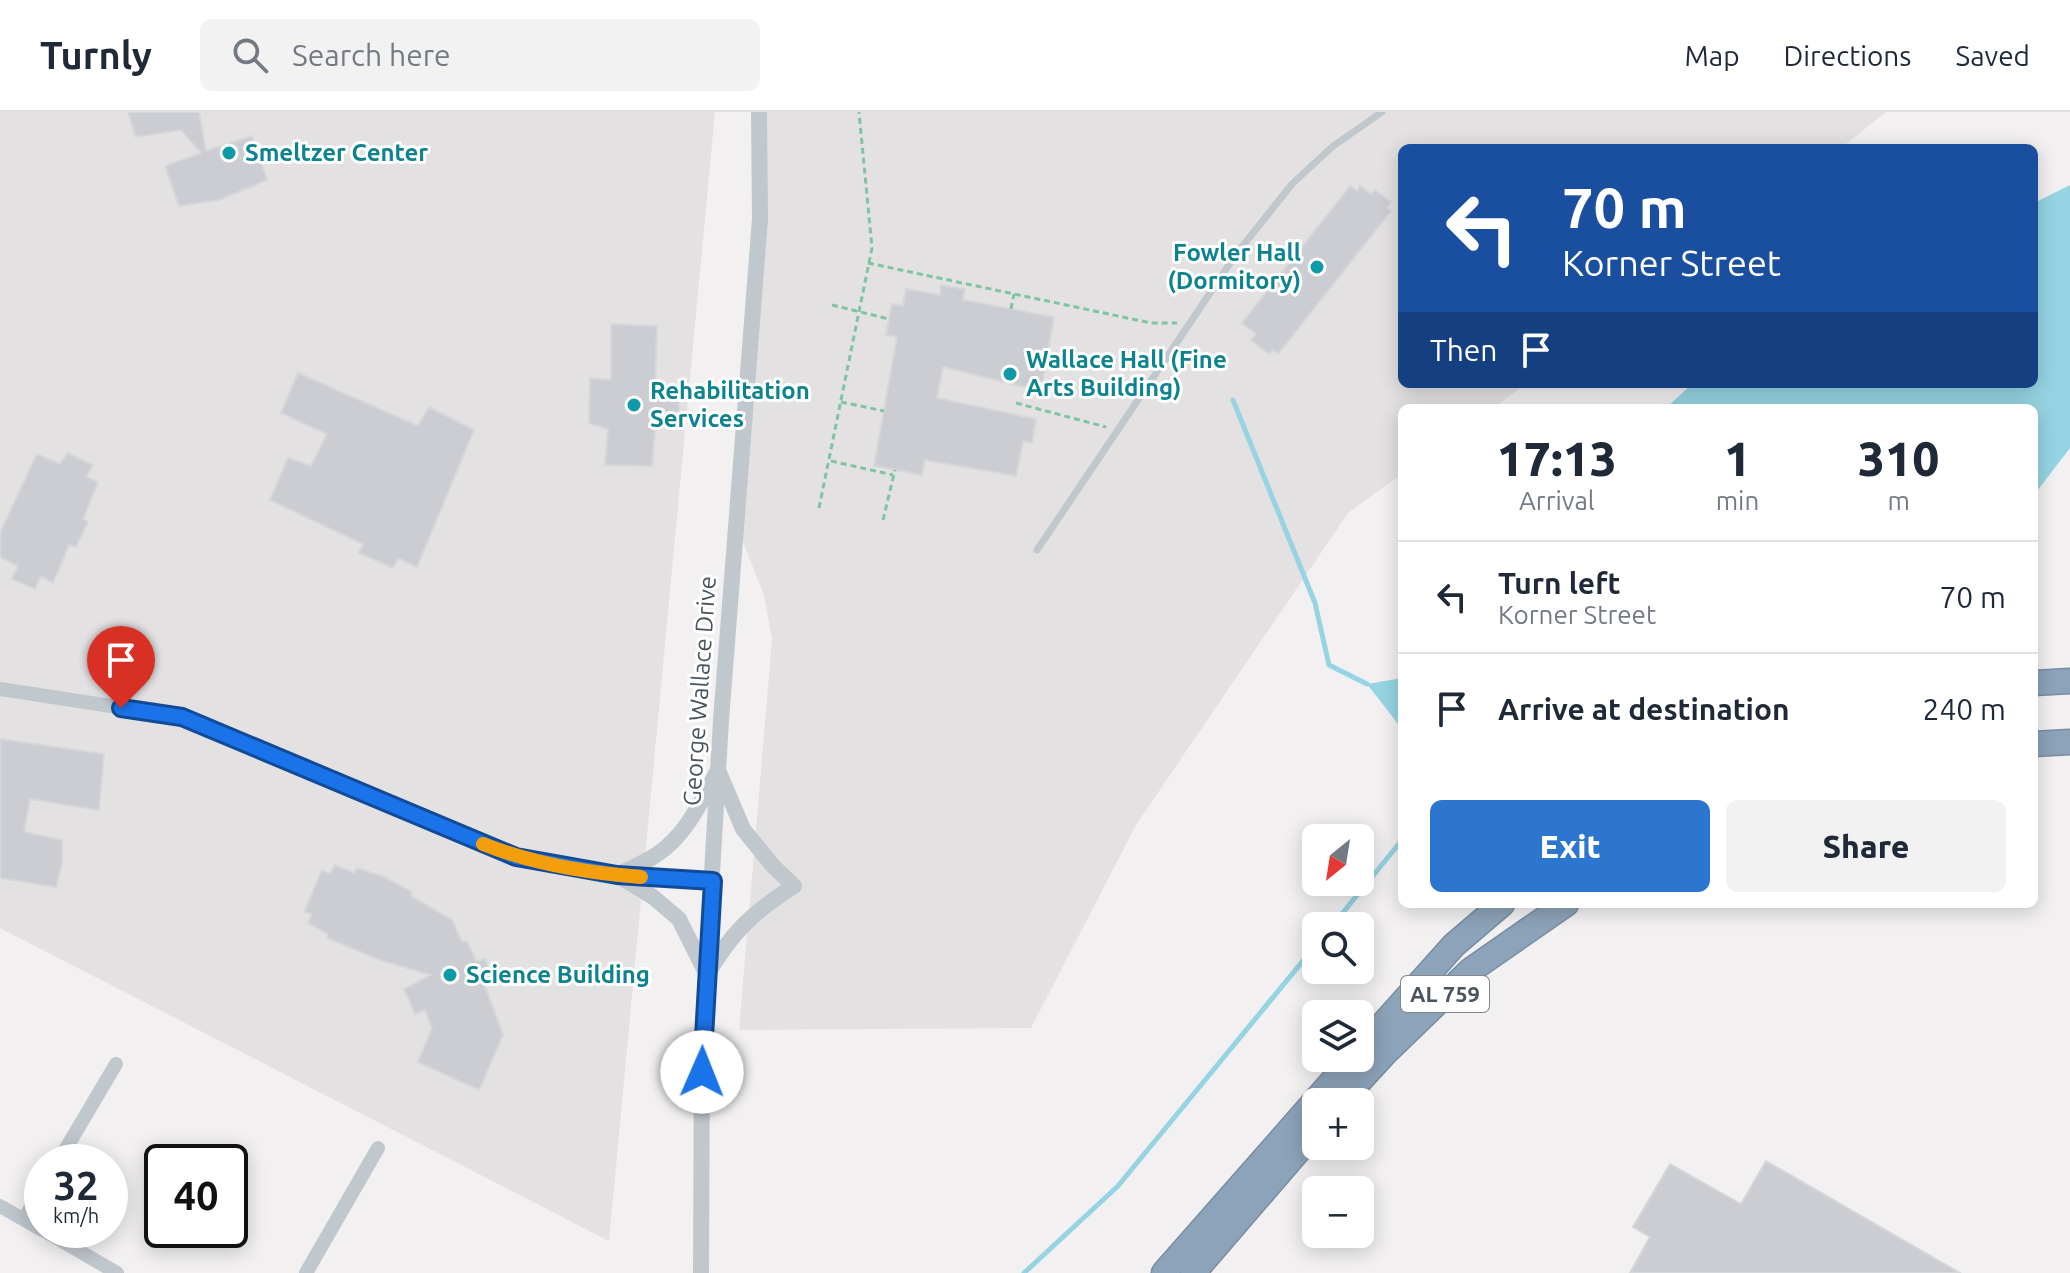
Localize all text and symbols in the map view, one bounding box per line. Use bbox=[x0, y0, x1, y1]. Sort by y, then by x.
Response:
search box bbox=[200, 19, 760, 91]
icon: search bbox=[228, 33, 272, 77]
text: Turnly bbox=[40, 34, 152, 76]
text: Search here bbox=[292, 38, 451, 72]
text: Map bbox=[1684, 40, 1740, 71]
text: Directions bbox=[1784, 40, 1911, 71]
text: Saved bbox=[1955, 40, 2030, 71]
place label: Smeltzer Center bbox=[245, 139, 428, 166]
marker: Smeltzer Center bbox=[220, 144, 238, 162]
icon: left bbox=[1430, 176, 1534, 280]
text: 70 m bbox=[1562, 176, 1687, 239]
place label: Fowler Hall (Dormitory) bbox=[1168, 239, 1301, 294]
text: Korner Street bbox=[1562, 242, 1781, 283]
marker: Fowler Hall (Dormitory) bbox=[1308, 258, 1326, 276]
icon: arrive bbox=[1514, 328, 1558, 372]
text: Then bbox=[1430, 333, 1498, 367]
place label: Wallace Hall (Fine Arts Building) bbox=[1026, 346, 1227, 401]
marker: Wallace Hall (Fine Arts Building) bbox=[1001, 365, 1019, 383]
place label: Rehabilitation Services bbox=[650, 377, 810, 432]
marker: Rehabilitation Services bbox=[625, 396, 643, 414]
text: 17:13 bbox=[1497, 431, 1617, 485]
text: 1 bbox=[1724, 431, 1751, 485]
text: 310 bbox=[1858, 431, 1939, 485]
text: Arrival bbox=[1519, 486, 1595, 515]
text: min bbox=[1716, 486, 1759, 515]
text: m bbox=[1887, 486, 1910, 515]
text: Turn left bbox=[1498, 566, 1620, 600]
street label: George Wallace Drive bbox=[678, 575, 721, 807]
icon: left bbox=[1430, 575, 1474, 619]
text: 70 m bbox=[1939, 580, 2006, 614]
text: Korner Street bbox=[1498, 600, 1656, 629]
pin bbox=[87, 626, 155, 708]
icon: arrive bbox=[99, 638, 143, 682]
icon: arrive bbox=[1430, 687, 1474, 731]
text: Arrive at destination bbox=[1498, 692, 1790, 726]
text: 240 m bbox=[1922, 692, 2006, 726]
button: Exit bbox=[1430, 800, 1710, 892]
button: Share bbox=[1726, 800, 2006, 892]
north arrow bbox=[1302, 824, 1374, 896]
map controls bbox=[1302, 824, 1374, 1248]
button: search bbox=[1302, 912, 1374, 984]
place label: Science Building bbox=[466, 961, 650, 988]
marker: Science Building bbox=[441, 966, 459, 984]
road number: AL 759 bbox=[1401, 976, 1489, 1012]
button: layers bbox=[1302, 1000, 1374, 1072]
position arrow bbox=[660, 1030, 744, 1114]
button: + bbox=[1302, 1088, 1374, 1160]
speed limit sign: 40 bbox=[144, 1144, 248, 1248]
text: 32 bbox=[53, 1163, 99, 1208]
button: − bbox=[1302, 1176, 1374, 1248]
text: km/h bbox=[53, 1204, 99, 1227]

